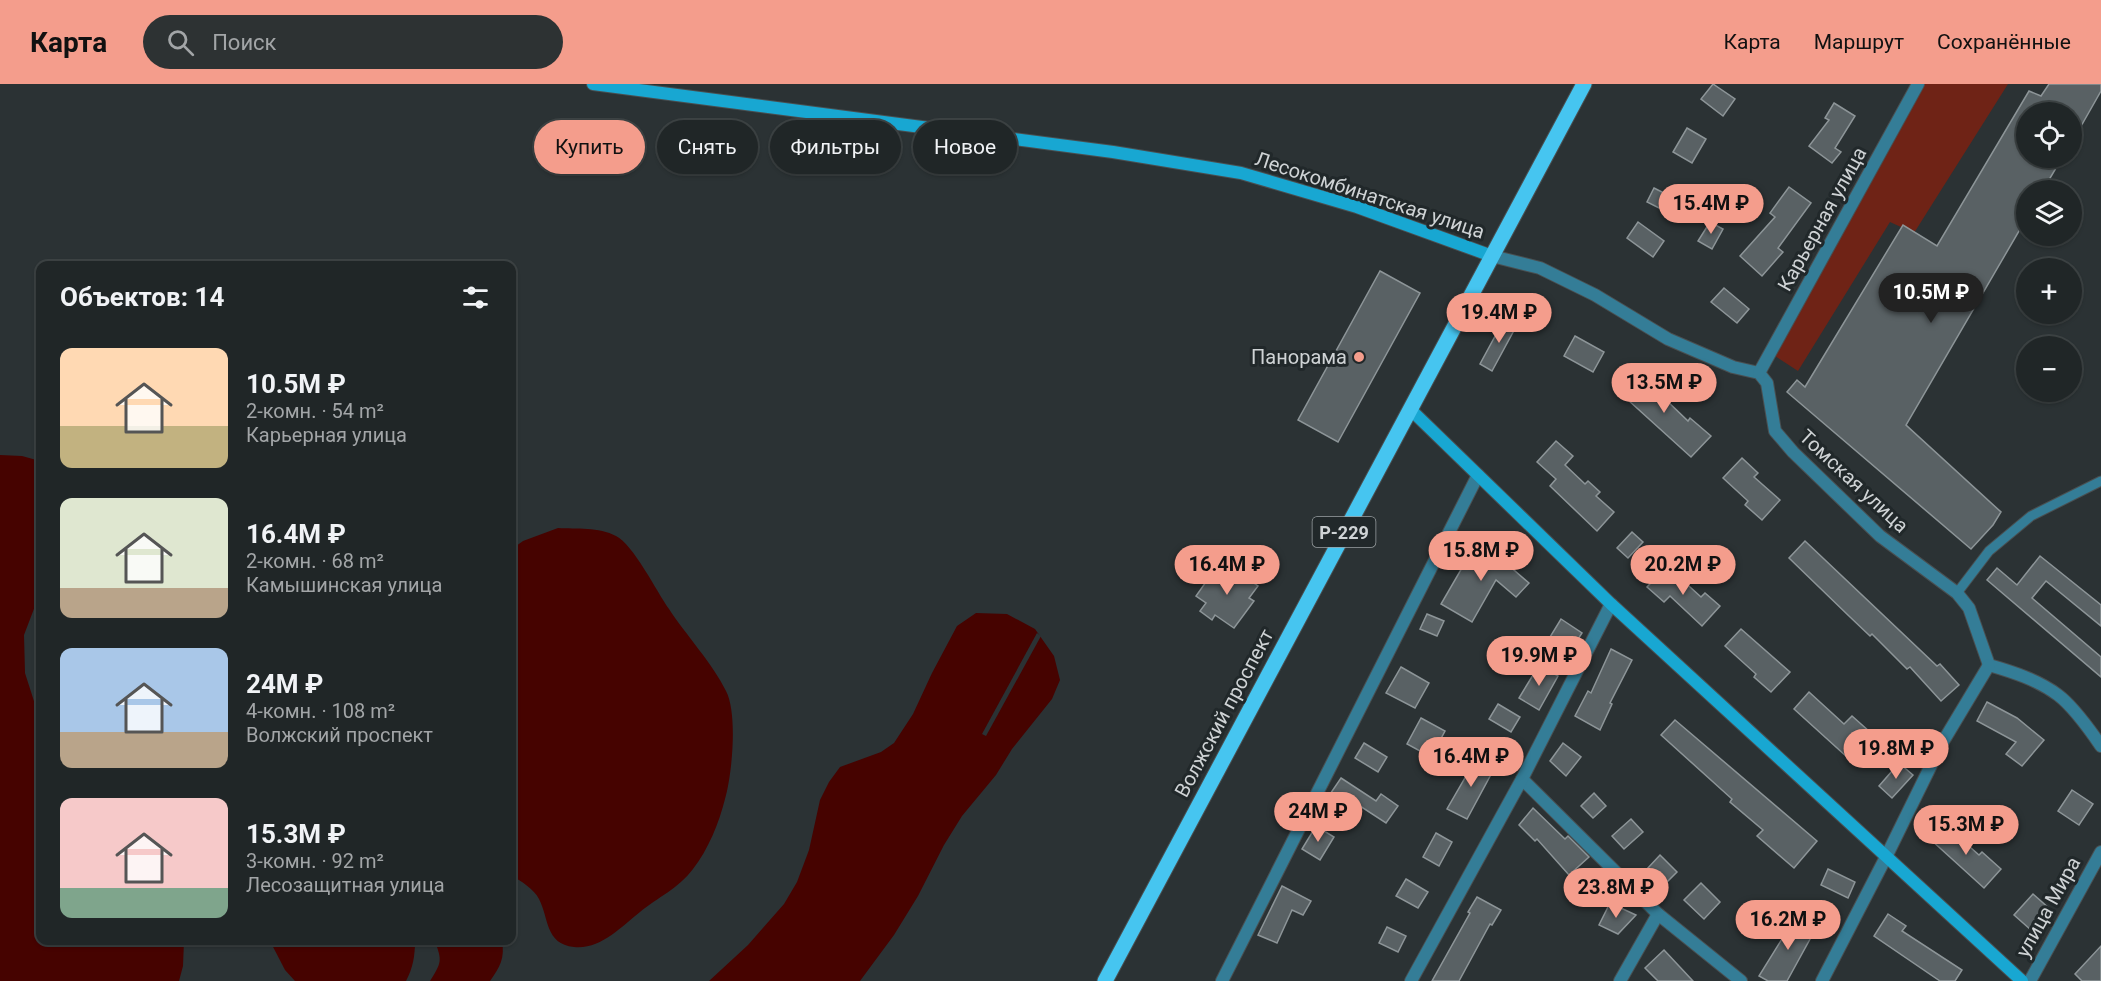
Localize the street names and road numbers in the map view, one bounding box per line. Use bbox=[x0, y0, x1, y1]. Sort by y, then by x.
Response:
street label: Карьерная улица bbox=[1772, 143, 1872, 295]
street label: Лесокомбинатская улица bbox=[1252, 147, 1488, 243]
street label: Томская улица bbox=[1795, 424, 1913, 538]
road number: Р-229 bbox=[1312, 517, 1376, 547]
street label: Волжский проспект bbox=[1170, 624, 1279, 801]
street label: улица Мира bbox=[2011, 853, 2085, 961]

